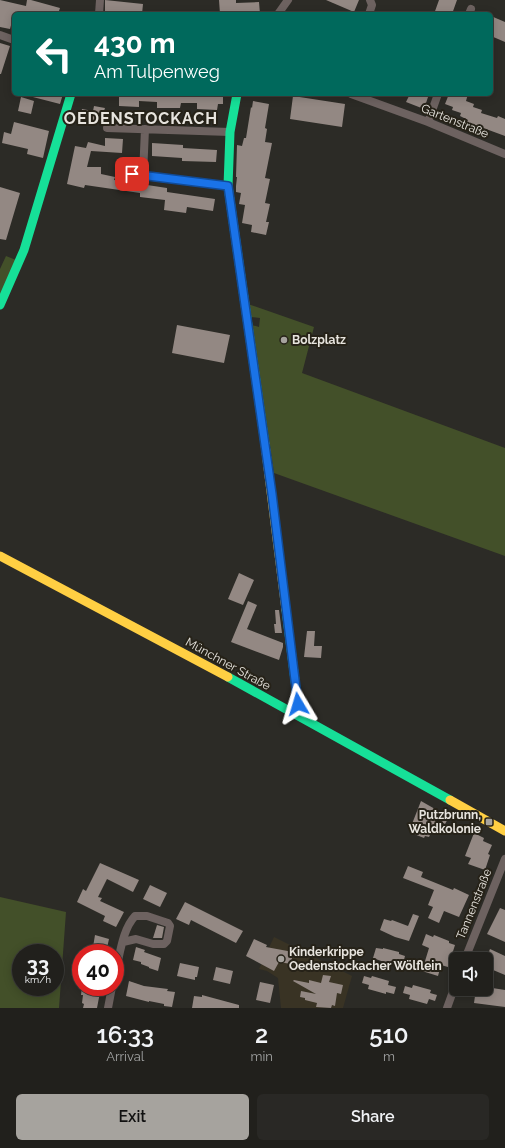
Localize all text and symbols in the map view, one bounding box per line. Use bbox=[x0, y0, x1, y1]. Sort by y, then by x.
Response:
text: 430 m bbox=[94, 27, 176, 60]
icon: left bbox=[28, 28, 80, 80]
text: Am Tulpenweg bbox=[94, 61, 220, 82]
street label: Gartenstraße bbox=[419, 101, 491, 141]
district label: OEDENSTOCKACH bbox=[64, 109, 218, 128]
pin bbox=[115, 157, 149, 191]
icon: arrive bbox=[121, 163, 143, 185]
place label: Bolzplatz bbox=[292, 333, 346, 347]
marker: Bolzplatz bbox=[279, 335, 289, 345]
street label: Münchner Straße bbox=[183, 635, 273, 693]
position arrow bbox=[277, 683, 319, 725]
place label: Putzbrunn, Waldkolonie bbox=[408, 808, 481, 836]
marker: Putzbrunn, Waldkolonie bbox=[484, 817, 494, 827]
street label: Tannenstraße bbox=[453, 867, 495, 941]
speed limit sign: 40 bbox=[72, 944, 124, 996]
place label: Kinderkrippe Oedenstockacher Wölflein bbox=[289, 945, 442, 973]
map controls bbox=[449, 952, 493, 996]
button: sound bbox=[449, 952, 493, 996]
text: 33 bbox=[27, 953, 49, 977]
marker: Kinderkrippe Oedenstockacher Wölflein bbox=[276, 954, 286, 964]
text: km/h bbox=[25, 974, 51, 985]
text: 16:33 bbox=[96, 1020, 154, 1049]
text: 2 bbox=[255, 1020, 268, 1049]
text: 510 bbox=[369, 1020, 409, 1049]
text: Arrival bbox=[106, 1049, 144, 1064]
text: min bbox=[250, 1049, 273, 1064]
text: m bbox=[383, 1049, 395, 1064]
button: Exit bbox=[16, 1094, 249, 1140]
button: Share bbox=[257, 1094, 489, 1140]

